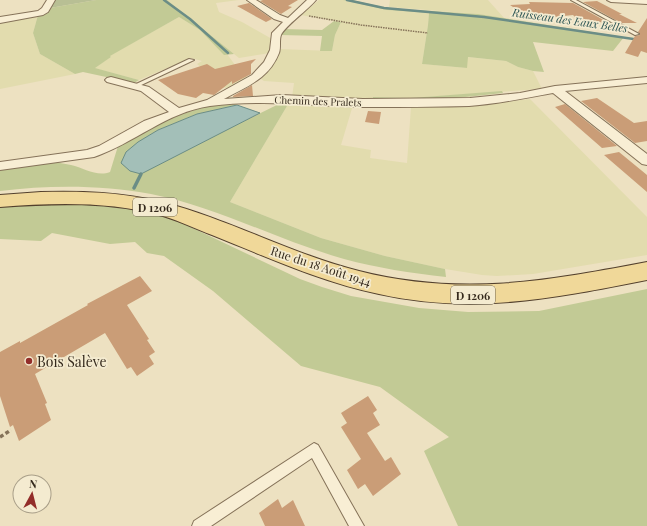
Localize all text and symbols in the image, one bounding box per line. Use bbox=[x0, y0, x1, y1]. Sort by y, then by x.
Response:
water label: Ruisseau des Eaux Belles bbox=[510, 4, 629, 36]
street label: Chemin des Pralets bbox=[274, 92, 362, 110]
road number: D 1206 bbox=[133, 198, 177, 216]
street label: Rue du 18 Août 1944 bbox=[269, 242, 373, 290]
road number: D 1206 bbox=[451, 286, 495, 304]
place label: Bois Salève bbox=[37, 352, 106, 371]
marker: Bois Salève bbox=[24, 356, 34, 366]
north arrow bbox=[12, 474, 52, 514]
text: N bbox=[28, 476, 38, 492]

